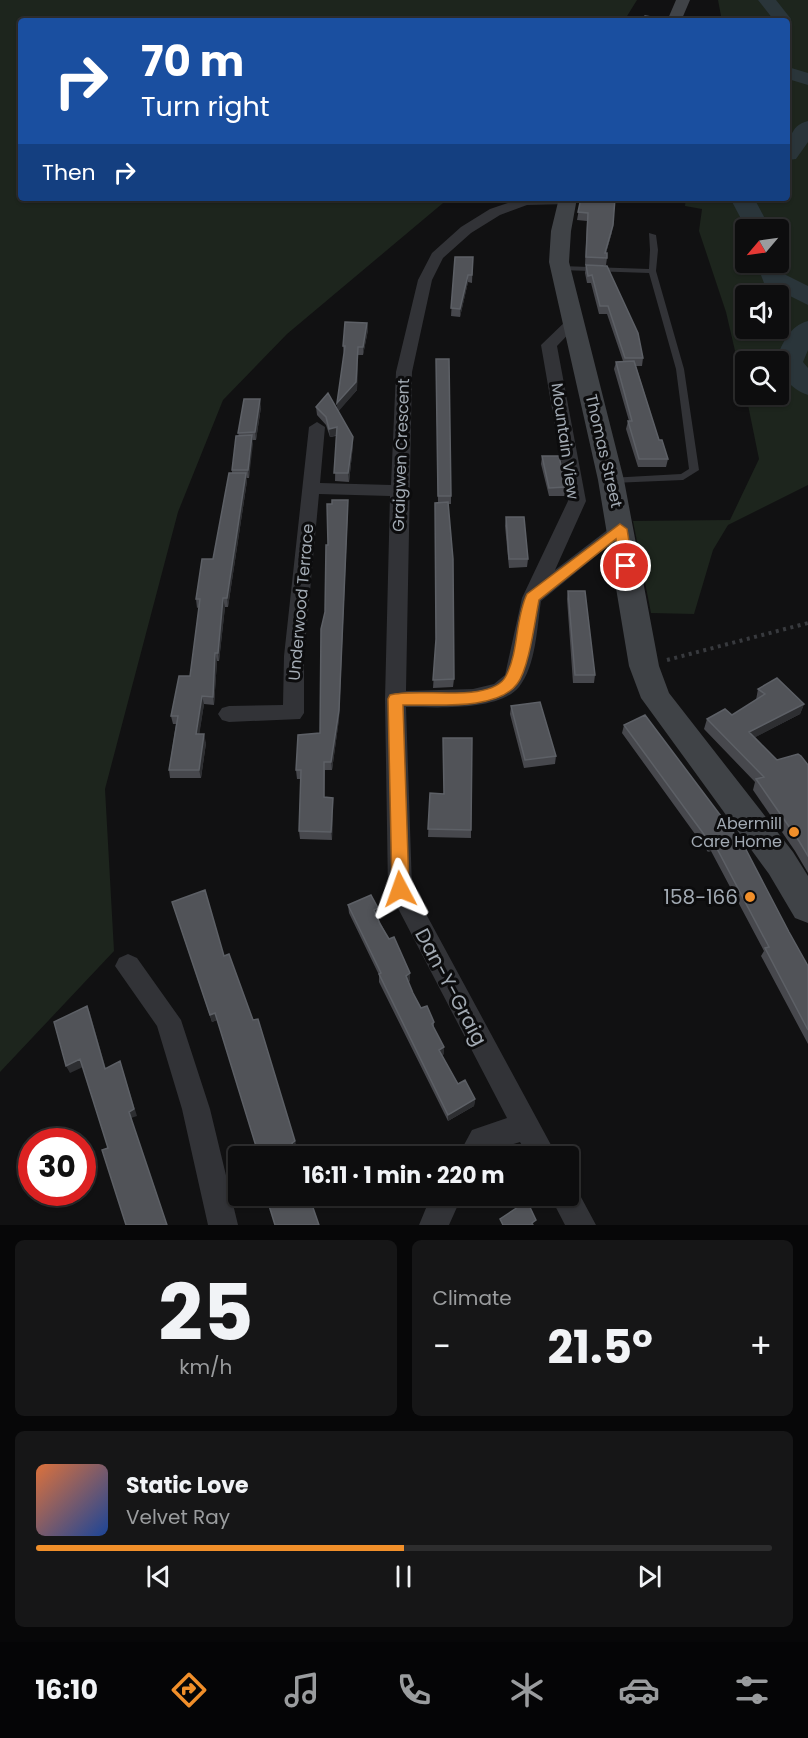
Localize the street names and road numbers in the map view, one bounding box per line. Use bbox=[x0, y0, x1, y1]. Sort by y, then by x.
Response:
street label: Graigwen Crescent bbox=[387, 378, 415, 532]
street label: Mountain View bbox=[545, 381, 585, 501]
street label: Thomas Street bbox=[580, 392, 628, 510]
street label: Underwood Terrace bbox=[283, 523, 319, 681]
street label: Dan-Y-Graig bbox=[408, 923, 494, 1051]

